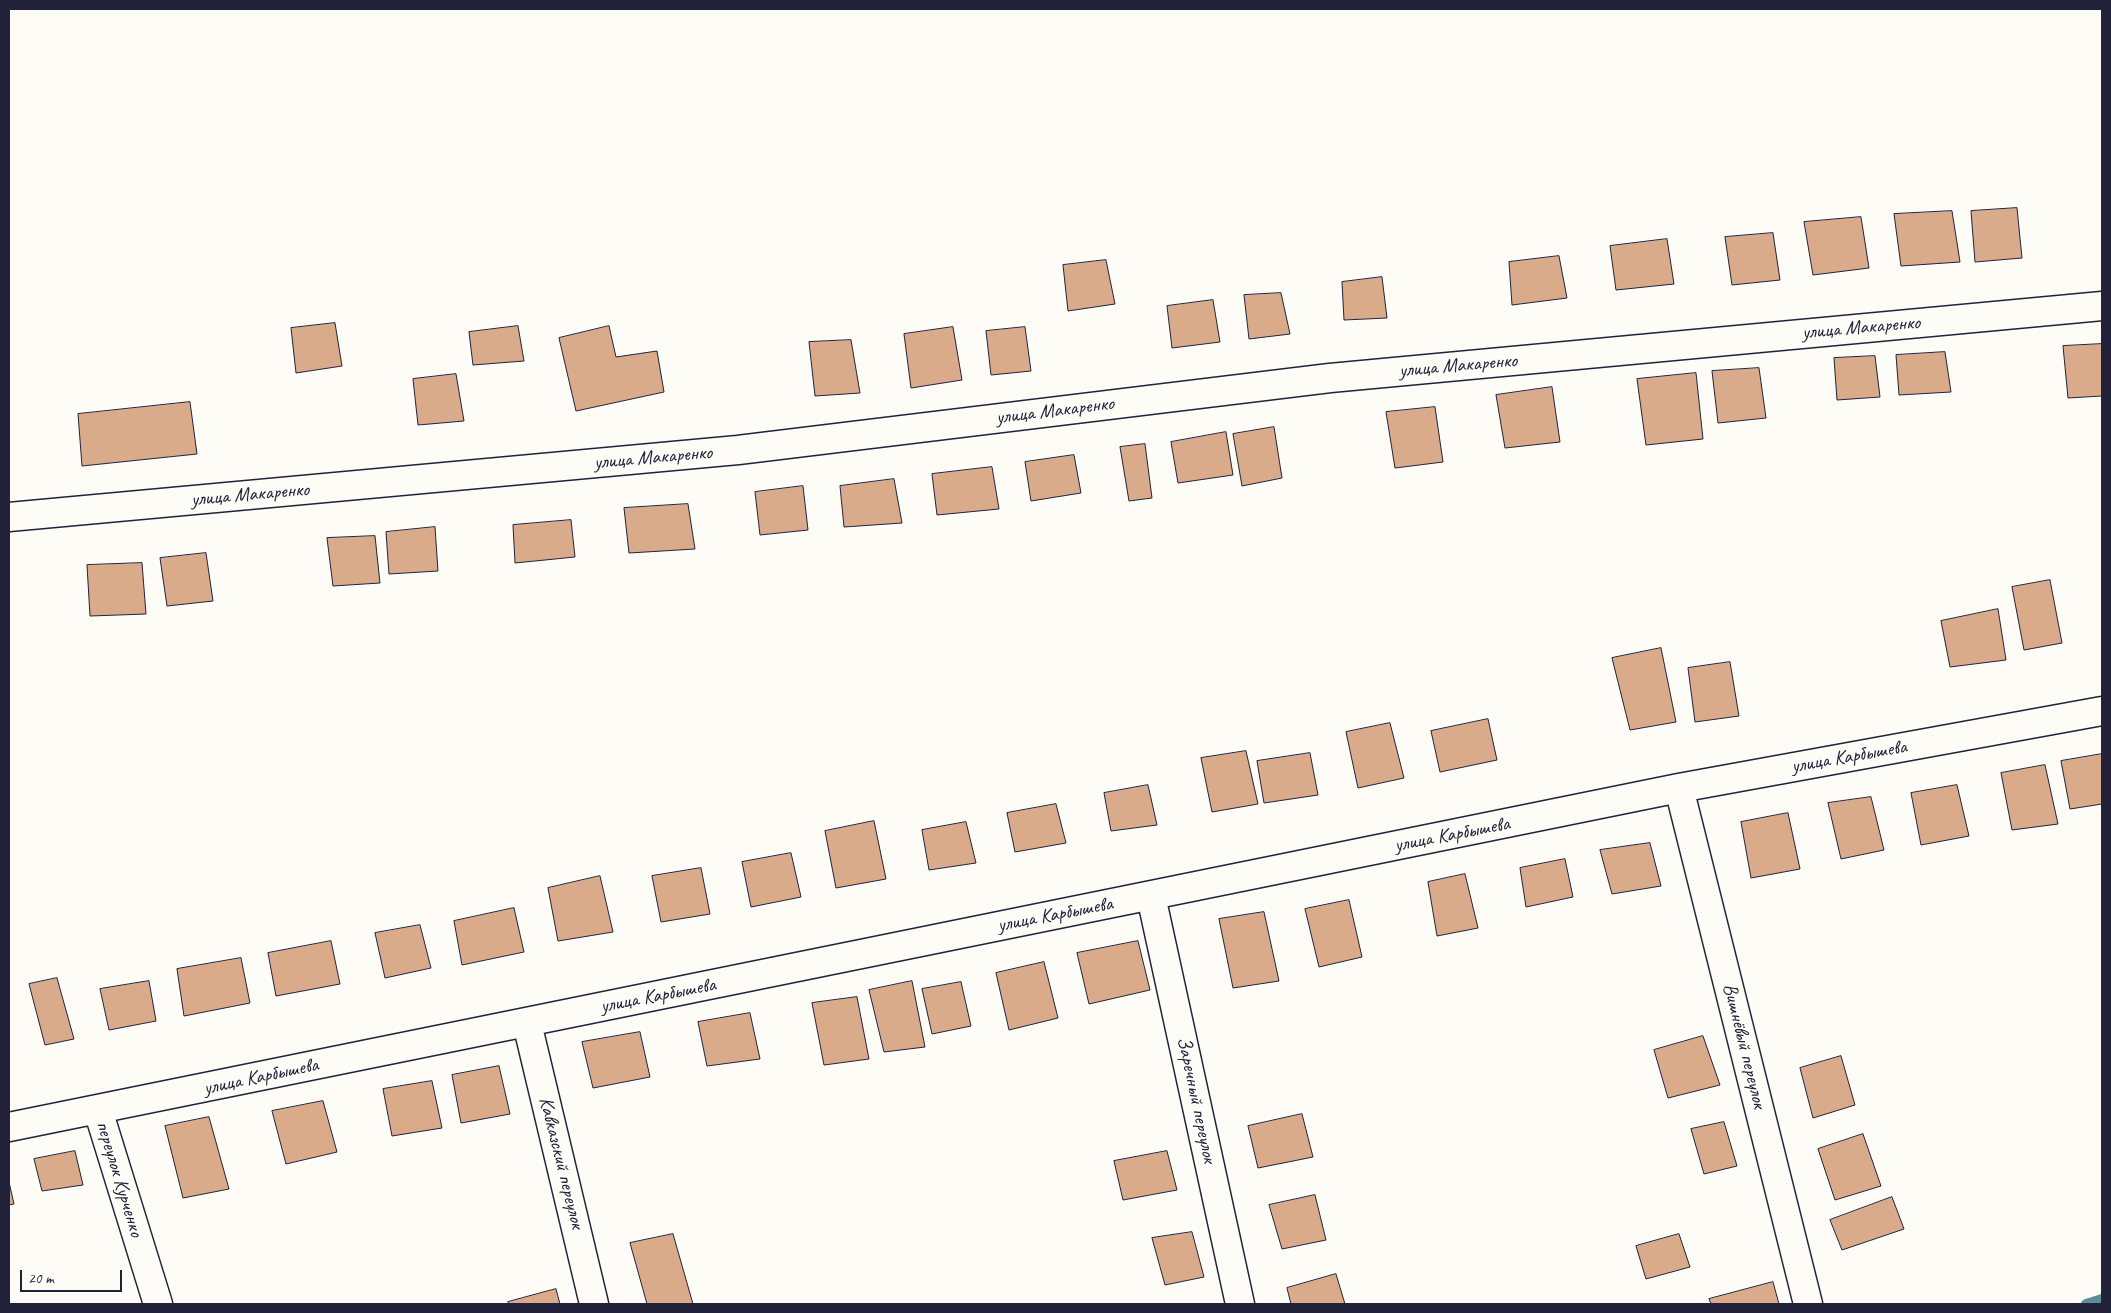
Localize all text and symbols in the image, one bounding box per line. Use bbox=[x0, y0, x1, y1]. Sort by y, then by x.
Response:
street label: улица Макаренко bbox=[1801, 311, 1921, 345]
street label: улица Макаренко bbox=[1398, 349, 1518, 383]
street label: улица Макаренко bbox=[995, 392, 1115, 430]
street label: улица Макаренко bbox=[593, 441, 713, 475]
street label: улица Макаренко bbox=[190, 478, 310, 512]
street label: улица Карбышева bbox=[1789, 735, 1909, 779]
street label: улица Карбышева bbox=[1392, 812, 1512, 858]
street label: улица Карбышева bbox=[995, 892, 1115, 938]
street label: улица Карбышева bbox=[598, 973, 718, 1019]
street label: Вишнёвый переулок bbox=[1717, 981, 1771, 1111]
street label: Заречный переулок bbox=[1171, 1035, 1221, 1165]
street label: улица Карбышева bbox=[201, 1053, 321, 1101]
street label: Кавказский переулок bbox=[533, 1095, 589, 1231]
street label: переулок Курченко bbox=[90, 1118, 148, 1240]
scale bar bbox=[22, 1260, 125, 1292]
text: 20 m bbox=[28, 1269, 54, 1288]

